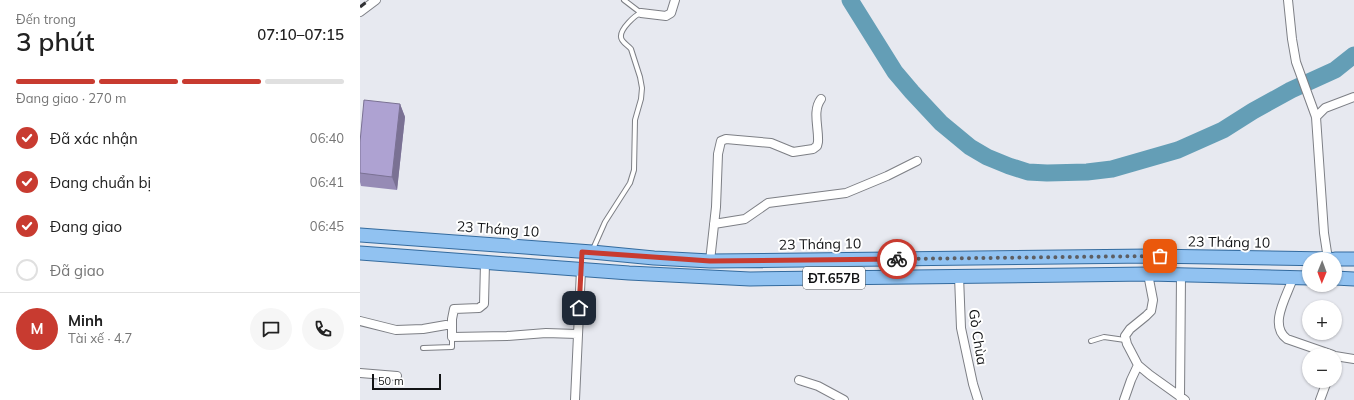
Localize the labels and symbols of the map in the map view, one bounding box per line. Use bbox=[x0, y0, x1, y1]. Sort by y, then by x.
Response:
street label: 23 Tháng 10 bbox=[456, 217, 540, 241]
street label: 23 Tháng 10 bbox=[1188, 232, 1270, 252]
street label: 23 Tháng 10 bbox=[779, 234, 861, 254]
courier bbox=[877, 239, 917, 279]
pin bbox=[1143, 239, 1177, 273]
north arrow bbox=[1302, 252, 1342, 292]
road number: ĐT.657B bbox=[803, 267, 865, 289]
pin bbox=[562, 291, 596, 325]
street label: Gò Chùa bbox=[965, 308, 991, 366]
scale bar bbox=[372, 372, 441, 391]

